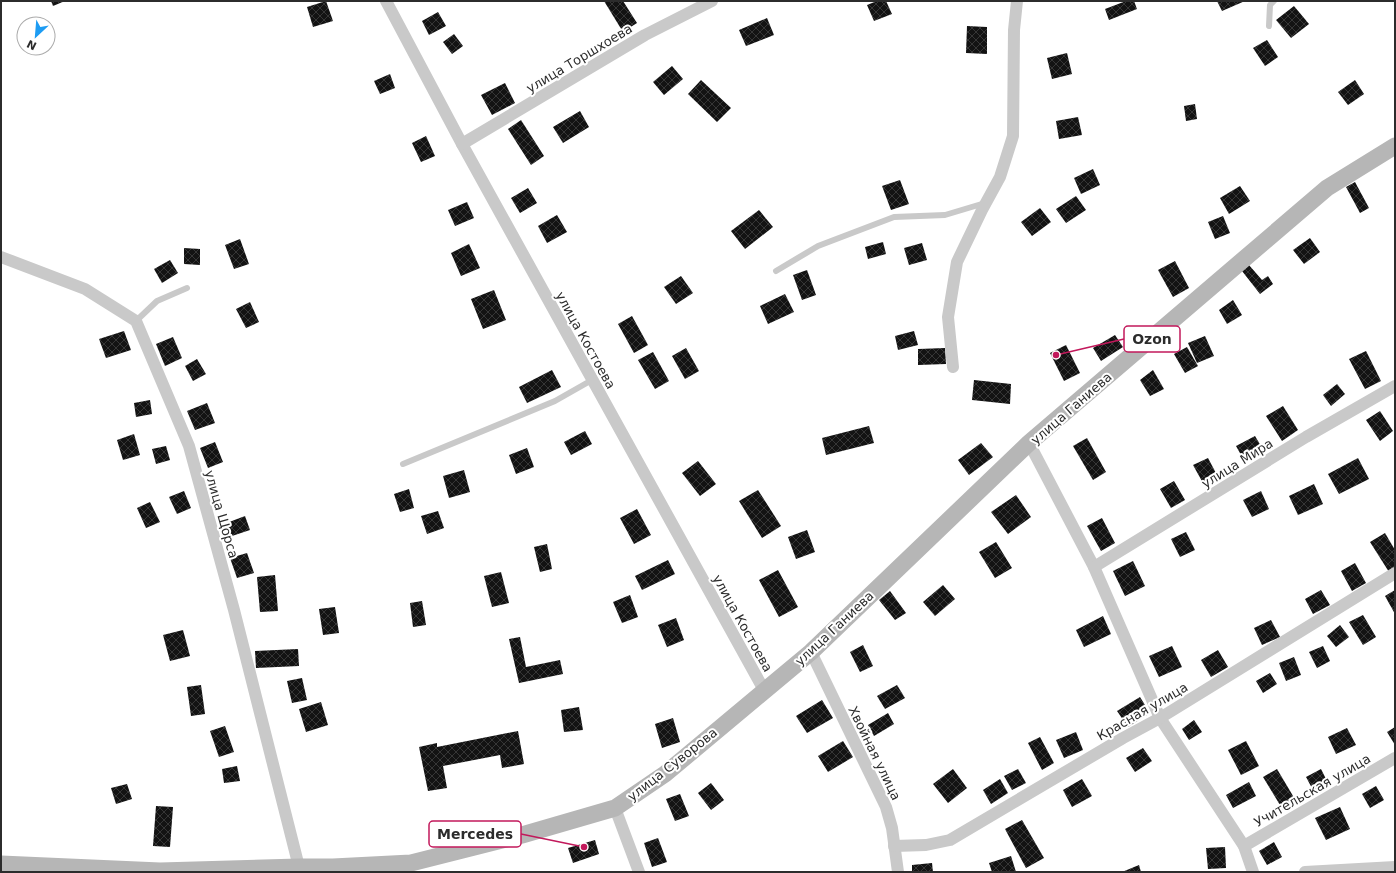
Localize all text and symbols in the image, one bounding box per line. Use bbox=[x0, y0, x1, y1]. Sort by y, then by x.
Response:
north arrow bbox=[16, 16, 56, 56]
street label: улица Торшхоева bbox=[524, 21, 635, 96]
text: N bbox=[25, 37, 39, 52]
street label: улица Костоева bbox=[553, 289, 619, 391]
callout: Ozon bbox=[1124, 326, 1180, 352]
text: Ozon bbox=[1132, 331, 1172, 347]
street label: улица Ганиева bbox=[1028, 369, 1115, 447]
street label: улица Мира bbox=[1199, 436, 1276, 491]
street label: улица Щорса bbox=[202, 468, 241, 560]
street label: улица Костоева bbox=[710, 572, 776, 674]
street label: улица Ганиева bbox=[792, 588, 877, 669]
street label: Красная улица bbox=[1094, 679, 1190, 743]
street label: Хвойная улица bbox=[845, 704, 904, 803]
street label: улица Суворова bbox=[624, 725, 720, 804]
street label: Учительская улица bbox=[1251, 751, 1373, 830]
callout: Mercedes bbox=[429, 821, 521, 847]
text: Mercedes bbox=[437, 826, 513, 842]

